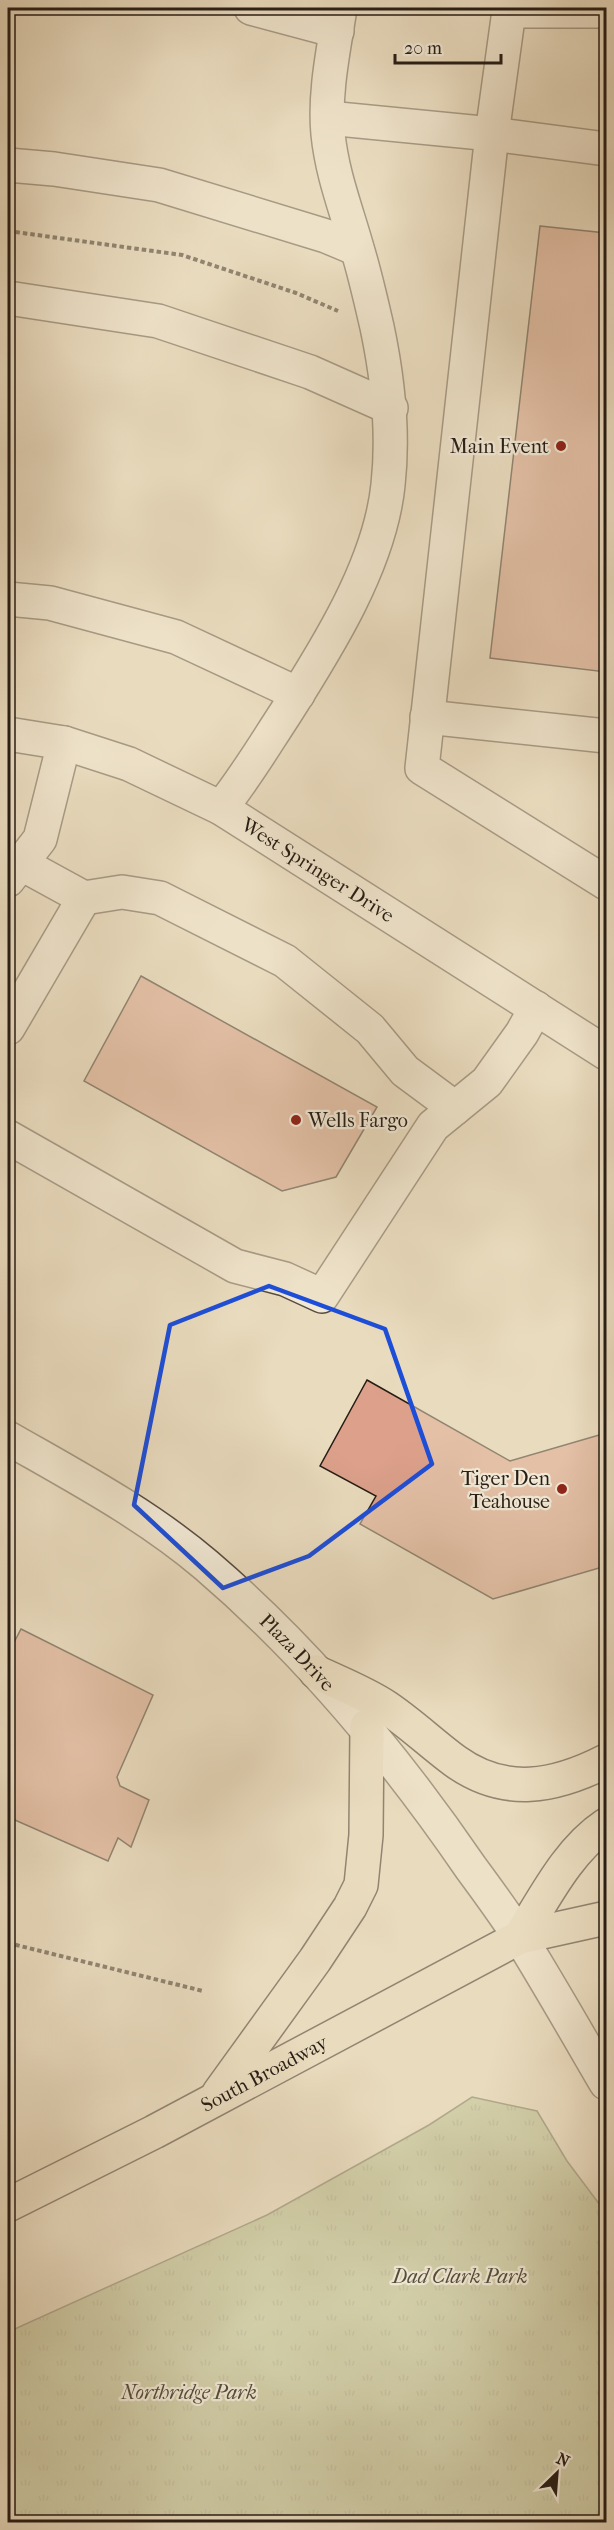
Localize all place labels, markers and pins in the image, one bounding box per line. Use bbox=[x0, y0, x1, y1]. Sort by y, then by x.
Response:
place label: Main Event bbox=[450, 435, 549, 458]
marker: Main Event bbox=[554, 439, 568, 453]
place label: Wells Fargo bbox=[307, 1109, 408, 1132]
marker: Wells Fargo bbox=[289, 1113, 303, 1127]
place label: Tiger Den Teahouse bbox=[461, 1467, 550, 1513]
marker: Tiger Den Teahouse bbox=[555, 1482, 569, 1496]

